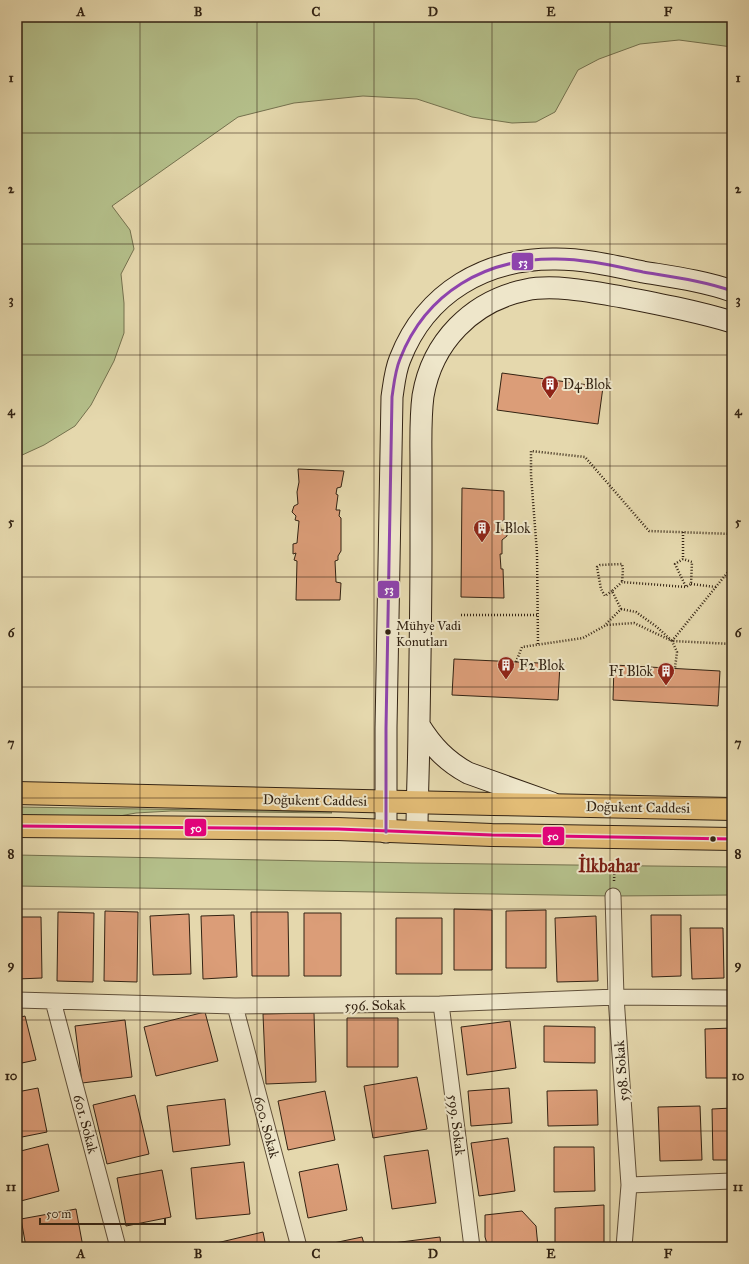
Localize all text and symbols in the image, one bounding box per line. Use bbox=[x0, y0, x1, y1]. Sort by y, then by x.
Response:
text: A bbox=[76, 4, 86, 20]
text: B bbox=[194, 4, 203, 20]
text: C bbox=[312, 4, 321, 20]
text: D bbox=[428, 4, 438, 20]
text: E bbox=[546, 4, 556, 20]
text: F bbox=[664, 4, 673, 20]
text: 1 bbox=[8, 70, 14, 86]
text: 1 bbox=[735, 70, 741, 86]
text: 2 bbox=[8, 181, 15, 197]
text: 2 bbox=[735, 181, 742, 197]
line badge: 53 bbox=[511, 252, 534, 271]
text: 53 bbox=[518, 256, 528, 270]
text: 3 bbox=[8, 292, 14, 308]
text: 3 bbox=[735, 292, 741, 308]
building icon: D4 Blok bbox=[540, 374, 560, 399]
place label: D4 Blok bbox=[563, 376, 612, 393]
text: 4 bbox=[7, 403, 15, 419]
text: 4 bbox=[734, 403, 742, 419]
text: 5 bbox=[8, 514, 15, 530]
text: 5 bbox=[735, 514, 742, 530]
building icon: I Blok bbox=[472, 518, 492, 543]
place label: I Blok bbox=[495, 520, 531, 537]
line badge: 53 bbox=[377, 580, 400, 599]
text: 53 bbox=[384, 583, 394, 597]
place label: Mühye Vadi Konutları bbox=[396, 618, 461, 650]
text: 6 bbox=[8, 625, 16, 641]
text: 6 bbox=[735, 625, 743, 641]
marker: Mühye Vadi Konutları bbox=[383, 627, 393, 637]
building icon: F2 Blok bbox=[496, 655, 516, 680]
place label: F2 Blok bbox=[519, 657, 565, 674]
building icon: F1 Blok bbox=[656, 661, 676, 686]
place label: F1 Blok bbox=[609, 663, 653, 680]
text: 7 bbox=[8, 735, 15, 751]
text: 7 bbox=[735, 735, 742, 751]
street label: Doğukent Caddesi bbox=[263, 791, 367, 810]
street label: Doğukent Caddesi bbox=[586, 798, 690, 817]
line badge: 50 bbox=[184, 818, 207, 837]
text: 50 bbox=[190, 822, 202, 835]
line badge: 50 bbox=[542, 826, 565, 846]
text: 50 bbox=[547, 830, 559, 843]
unlabelled marker bbox=[708, 834, 718, 844]
text: 8 bbox=[8, 846, 15, 862]
text: 8 bbox=[735, 846, 742, 862]
district label: İlkbahar bbox=[578, 853, 641, 877]
text: 9 bbox=[8, 957, 15, 973]
text: 9 bbox=[735, 957, 742, 973]
street label: 596. Sokak bbox=[344, 996, 406, 1015]
street label: 598. Sokak bbox=[611, 1039, 632, 1102]
text: 10 bbox=[5, 1068, 18, 1084]
text: 10 bbox=[732, 1068, 745, 1084]
street label: 601. Sokak bbox=[69, 1093, 102, 1156]
street label: 599. Sokak bbox=[444, 1093, 469, 1157]
street label: 600. Sokak bbox=[250, 1094, 283, 1160]
text: 11 bbox=[6, 1179, 16, 1195]
text: 11 bbox=[733, 1179, 743, 1195]
scale bar bbox=[40, 1200, 165, 1226]
text: 50 m bbox=[46, 1207, 71, 1221]
text: A bbox=[76, 1246, 86, 1262]
text: B bbox=[194, 1246, 203, 1262]
text: C bbox=[312, 1246, 321, 1262]
text: D bbox=[428, 1246, 438, 1262]
text: E bbox=[546, 1246, 556, 1262]
text: F bbox=[664, 1246, 673, 1262]

